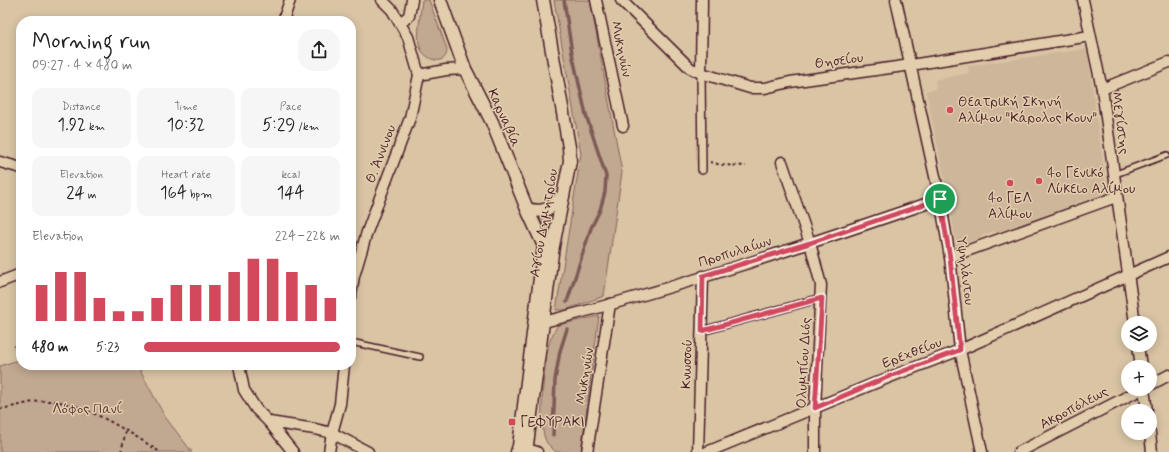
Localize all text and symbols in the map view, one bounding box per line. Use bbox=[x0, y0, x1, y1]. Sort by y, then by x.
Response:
street label: Μυκηνών bbox=[606, 19, 636, 79]
text: Morning run bbox=[32, 28, 151, 56]
button: share bbox=[298, 29, 340, 71]
street label: Θησείου bbox=[813, 49, 865, 73]
text: 09:27 · 4 × 480 m bbox=[32, 57, 132, 74]
street label: Καρναβία bbox=[483, 86, 525, 150]
street label: Μεγίστης bbox=[1107, 90, 1133, 156]
place label: Θεατρική Σκηνή Αλίμου "Κάρολος Κουν" bbox=[958, 93, 1097, 127]
text: Distance bbox=[62, 100, 101, 114]
text: Time bbox=[174, 100, 198, 114]
text: Pace bbox=[280, 100, 302, 114]
marker: Θεατρική Σκηνή Αλίμου "Κάρολος Κουν" bbox=[945, 105, 955, 115]
text: 1.92 bbox=[58, 114, 86, 136]
text: 10:32 bbox=[167, 114, 205, 136]
text: 5:29 bbox=[262, 114, 295, 136]
text: km bbox=[86, 120, 105, 134]
text: /km bbox=[295, 120, 319, 134]
street label: Θ. Άννινου bbox=[362, 122, 400, 186]
place label: 4ο Γενικό Λύκειο Αλίμου bbox=[1047, 164, 1135, 198]
street label: Αγίου Δημητρίου bbox=[526, 167, 562, 279]
text: Elevation bbox=[60, 168, 103, 182]
text: Heart rate bbox=[161, 168, 211, 182]
text: kcal bbox=[281, 168, 300, 182]
marker: 4ο Γενικό Λύκειο Αλίμου bbox=[1034, 176, 1044, 186]
marker: 4ο ΓΕΛ Αλίμου bbox=[1005, 178, 1015, 188]
text: 24 bbox=[66, 182, 85, 204]
text: 164 bbox=[160, 182, 187, 204]
text: 144 bbox=[277, 182, 305, 204]
pin bbox=[923, 182, 957, 216]
text: m bbox=[85, 188, 97, 202]
text: bpm bbox=[187, 188, 212, 202]
icon: arrive bbox=[929, 188, 951, 210]
place label: 4ο ΓΕΛ Αλίμου bbox=[988, 189, 1032, 223]
text: Elevation bbox=[32, 228, 83, 245]
text: 224–228 m bbox=[275, 228, 340, 245]
street label: Προπυλαίων bbox=[696, 232, 774, 272]
street label: Υψηλάντου bbox=[952, 236, 978, 306]
map controls bbox=[1121, 316, 1157, 440]
button: layers bbox=[1121, 316, 1157, 352]
street label: Ολυμπίου Διός bbox=[793, 317, 815, 409]
street label: Ερεχθείου bbox=[880, 333, 944, 373]
text: 480 m bbox=[32, 339, 68, 356]
text: 5:23 bbox=[96, 339, 119, 356]
street label: Κνωσσού bbox=[677, 339, 697, 389]
street label: Μυκηνών bbox=[572, 346, 598, 406]
button: + bbox=[1121, 360, 1157, 396]
street label: Ακροπόλεως bbox=[1037, 382, 1111, 434]
park label: Λόφος Πανί bbox=[52, 400, 123, 418]
button: − bbox=[1121, 404, 1157, 440]
place label: ΓΕΦΥΡΑΚΙ bbox=[520, 413, 585, 431]
marker: ΓΕΦΥΡΑΚΙ bbox=[507, 417, 517, 427]

